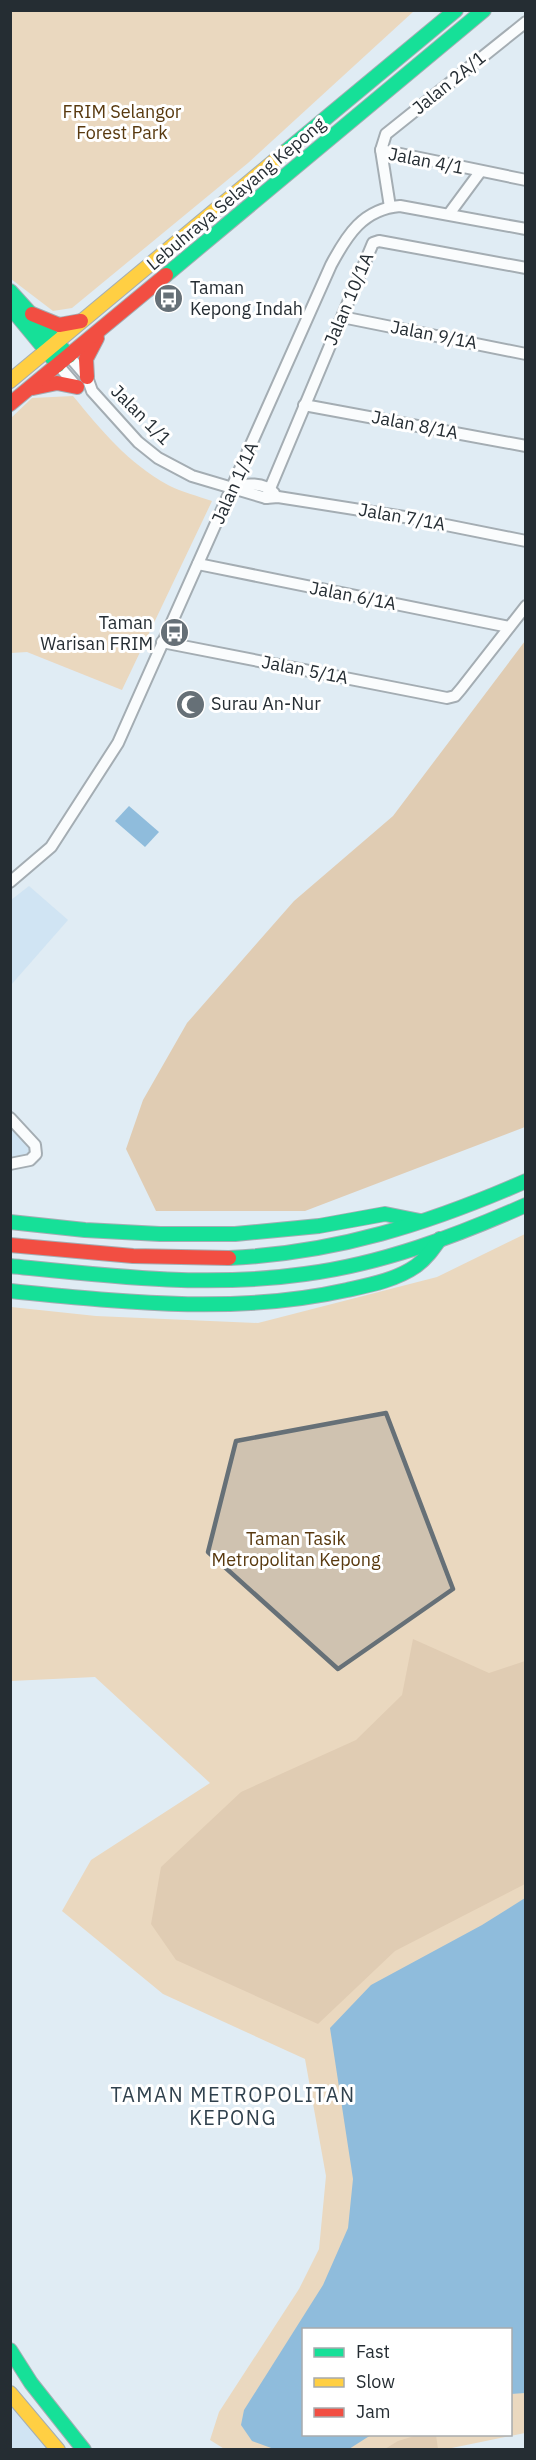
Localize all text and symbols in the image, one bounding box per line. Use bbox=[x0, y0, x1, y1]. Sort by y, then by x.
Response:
street label: Jalan 2A/1 bbox=[407, 46, 490, 119]
park label: FRIM Selangor Forest Park bbox=[63, 100, 182, 144]
street label: Lebuhraya Selayang Kepong bbox=[142, 112, 330, 275]
street label: Jalan 4/1 bbox=[386, 142, 466, 179]
street label: Jalan 10/1A bbox=[319, 249, 379, 349]
place label: Taman Kepong Indah bbox=[190, 276, 303, 320]
bus stop icon: Taman Kepong Indah bbox=[153, 282, 185, 314]
street label: Jalan 9/1A bbox=[389, 315, 480, 354]
street label: Jalan 1/1 bbox=[106, 380, 176, 450]
street label: Jalan 8/1A bbox=[370, 405, 461, 444]
street label: Jalan 1/1A bbox=[206, 438, 263, 528]
street label: Jalan 7/1A bbox=[357, 498, 448, 536]
street label: Jalan 6/1A bbox=[308, 576, 399, 615]
place label: Taman Warisan FRIM bbox=[40, 611, 153, 655]
bus stop icon: Taman Warisan FRIM bbox=[158, 617, 190, 649]
street label: Jalan 5/1A bbox=[260, 650, 351, 689]
mosque icon: Surau An-Nur bbox=[174, 688, 206, 720]
place label: Surau An-Nur bbox=[211, 692, 321, 715]
park label: Taman Tasik Metropolitan Kepong bbox=[212, 1527, 381, 1571]
district label: TAMAN METROPOLITAN KEPONG bbox=[110, 2081, 356, 2131]
legend bbox=[302, 2328, 512, 2436]
text: Fast bbox=[356, 2340, 390, 2363]
text: Slow bbox=[356, 2370, 395, 2393]
text: Jam bbox=[356, 2400, 391, 2423]

